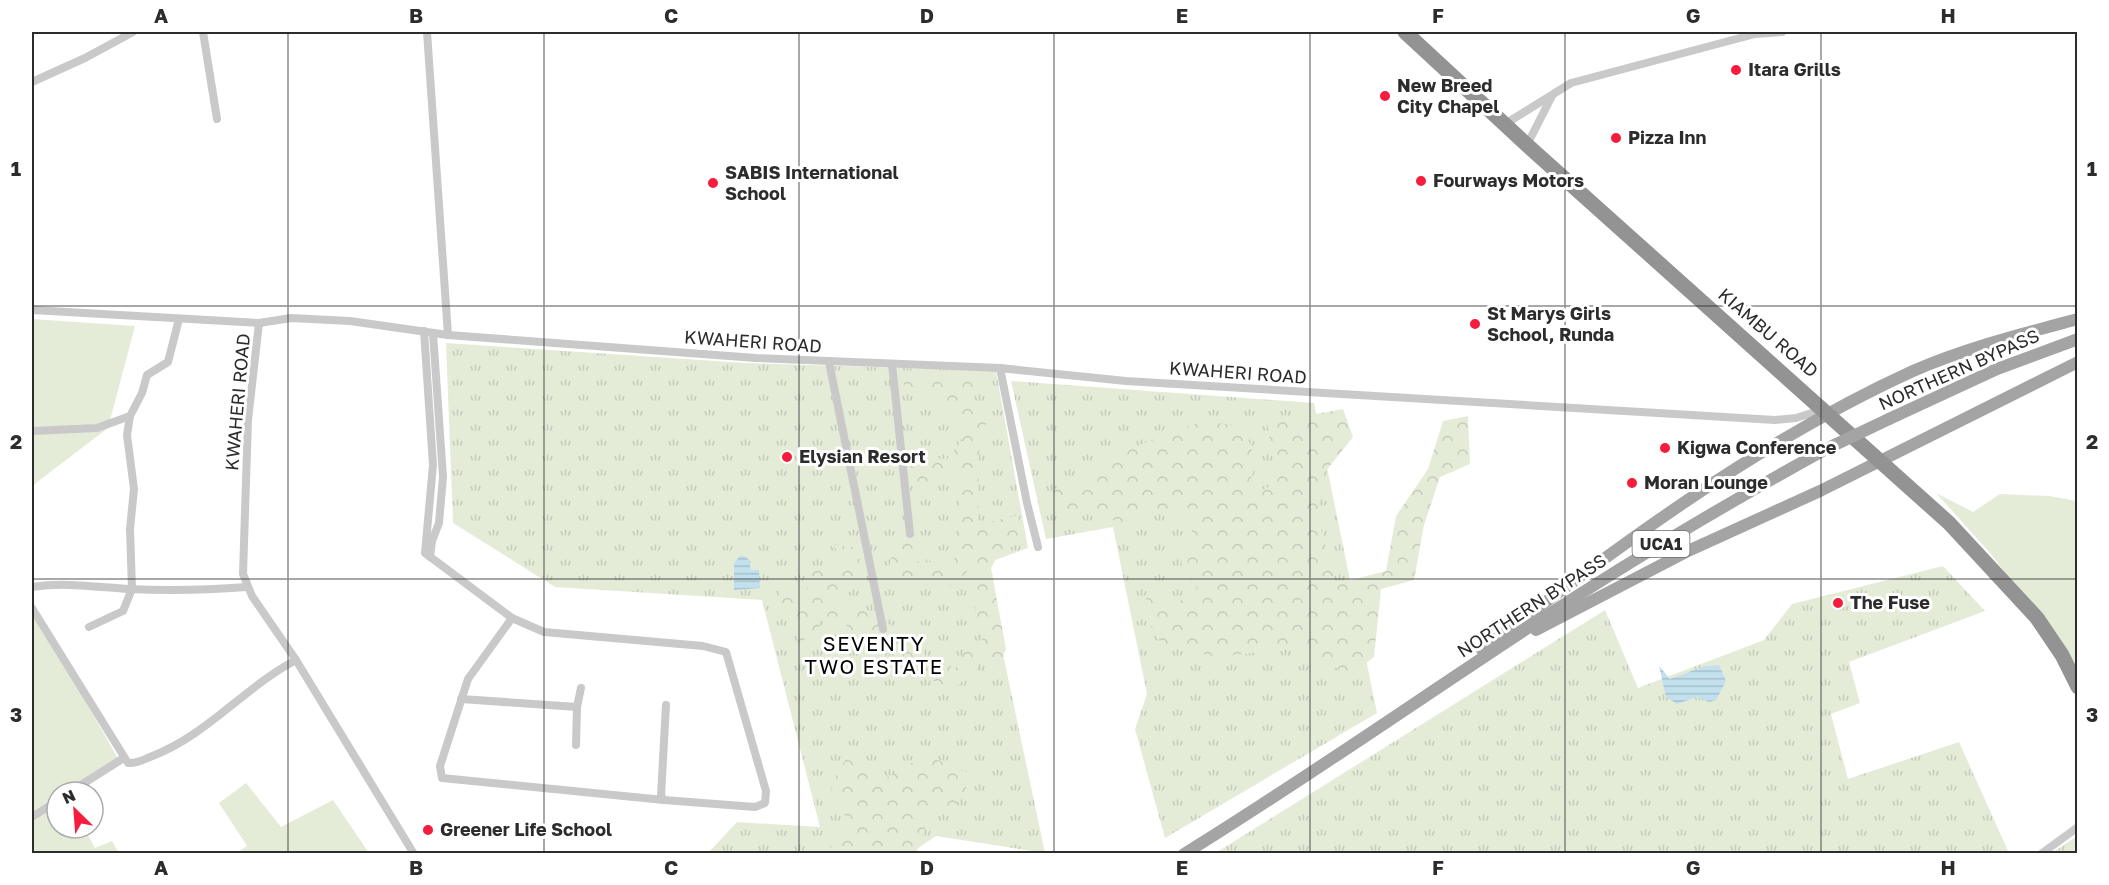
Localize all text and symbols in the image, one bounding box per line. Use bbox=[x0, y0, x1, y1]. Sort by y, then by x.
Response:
text: A bbox=[154, 3, 168, 27]
text: B bbox=[409, 3, 423, 27]
text: C bbox=[664, 3, 678, 27]
text: D bbox=[920, 3, 934, 27]
text: E bbox=[1176, 3, 1188, 27]
text: F bbox=[1432, 3, 1444, 27]
text: G bbox=[1686, 3, 1700, 27]
text: H bbox=[1940, 3, 1956, 27]
place label: Itara Grills bbox=[1748, 58, 1841, 80]
marker: Itara Grills bbox=[1729, 63, 1743, 77]
place label: New Breed City Chapel bbox=[1397, 74, 1499, 117]
marker: New Breed City Chapel bbox=[1378, 89, 1392, 103]
place label: Pizza Inn bbox=[1628, 126, 1706, 148]
marker: Pizza Inn bbox=[1609, 131, 1623, 145]
text: 1 bbox=[11, 156, 21, 180]
text: 1 bbox=[2087, 156, 2097, 180]
place label: SABIS International School bbox=[725, 161, 899, 204]
place label: Fourways Motors bbox=[1433, 169, 1584, 191]
marker: Fourways Motors bbox=[1414, 174, 1428, 188]
marker: SABIS International School bbox=[706, 176, 720, 190]
street label: KIAMBU ROAD bbox=[1714, 283, 1823, 382]
place label: St Marys Girls School, Runda bbox=[1487, 302, 1614, 345]
marker: St Marys Girls School, Runda bbox=[1468, 317, 1482, 331]
street label: NORTHERN BYPASS bbox=[1875, 324, 2042, 414]
street label: KWAHERI ROAD bbox=[684, 325, 823, 357]
street label: KWAHERI ROAD bbox=[220, 332, 254, 472]
street label: KWAHERI ROAD bbox=[1169, 356, 1308, 388]
text: 2 bbox=[10, 429, 22, 453]
text: 2 bbox=[2086, 429, 2098, 453]
place label: Kigwa Conference bbox=[1677, 436, 1837, 458]
marker: Kigwa Conference bbox=[1658, 441, 1672, 455]
place label: Elysian Resort bbox=[799, 445, 926, 467]
marker: Elysian Resort bbox=[780, 450, 794, 464]
place label: Moran Lounge bbox=[1644, 471, 1768, 493]
marker: Moran Lounge bbox=[1625, 476, 1639, 490]
road number: UCA1 bbox=[1632, 531, 1690, 557]
street label: NORTHERN BYPASS bbox=[1453, 549, 1610, 662]
place label: The Fuse bbox=[1850, 591, 1930, 613]
marker: The Fuse bbox=[1831, 596, 1845, 610]
district label: SEVENTY TWO ESTATE bbox=[805, 631, 943, 678]
text: 3 bbox=[10, 702, 22, 726]
text: 3 bbox=[2086, 702, 2098, 726]
north arrow bbox=[45, 780, 105, 840]
text: N bbox=[59, 785, 78, 808]
place label: Greener Life School bbox=[440, 818, 612, 840]
marker: Greener Life School bbox=[421, 823, 435, 837]
text: A bbox=[154, 855, 168, 879]
text: B bbox=[409, 855, 423, 879]
text: C bbox=[664, 855, 678, 879]
text: D bbox=[920, 855, 934, 879]
text: E bbox=[1176, 855, 1188, 879]
text: F bbox=[1432, 855, 1444, 879]
text: G bbox=[1686, 855, 1700, 879]
text: H bbox=[1940, 855, 1956, 879]

